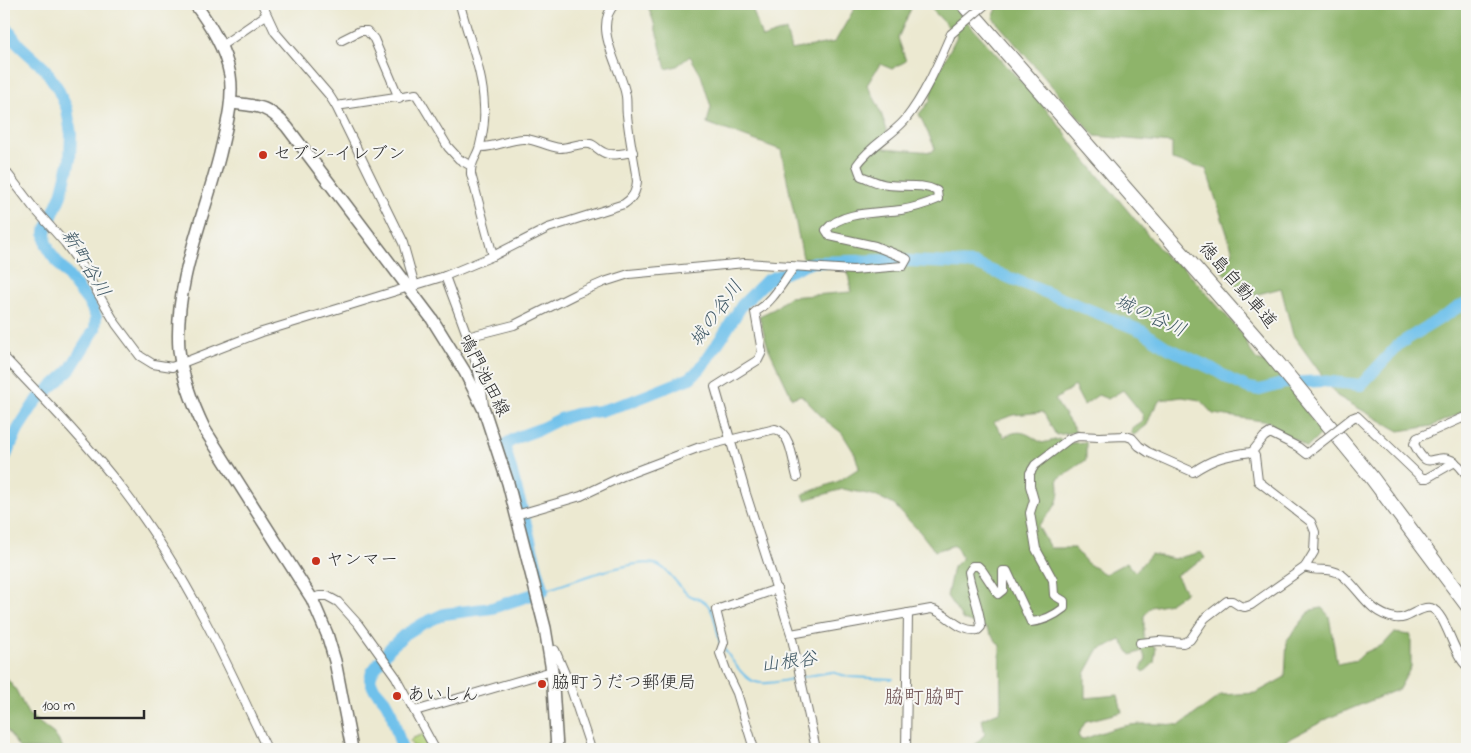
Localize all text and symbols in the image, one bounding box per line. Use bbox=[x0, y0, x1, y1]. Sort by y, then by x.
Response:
place label: セブン-イレブン bbox=[273, 142, 406, 168]
marker: セブン-イレブン bbox=[257, 149, 269, 161]
water label: 新町谷川 bbox=[54, 224, 116, 304]
street label: 徳島自動車道 bbox=[1192, 237, 1282, 335]
water label: 城の谷川 bbox=[684, 275, 750, 353]
water label: 城の谷川 bbox=[1110, 289, 1190, 345]
street label: 鳴門池田線 bbox=[451, 330, 515, 422]
place label: ヤンマー bbox=[326, 548, 398, 574]
marker: ヤンマー bbox=[310, 555, 322, 567]
water label: 山根谷 bbox=[759, 646, 820, 680]
place label: 脇町うだつ郵便局 bbox=[552, 671, 696, 697]
marker: 脇町うだつ郵便局 bbox=[536, 678, 548, 690]
place label: あいしん bbox=[407, 683, 479, 709]
district label: 脇町脇町 bbox=[884, 684, 964, 713]
scale bar bbox=[35, 688, 144, 720]
marker: あいしん bbox=[391, 690, 403, 702]
text: 100 m bbox=[42, 695, 75, 717]

